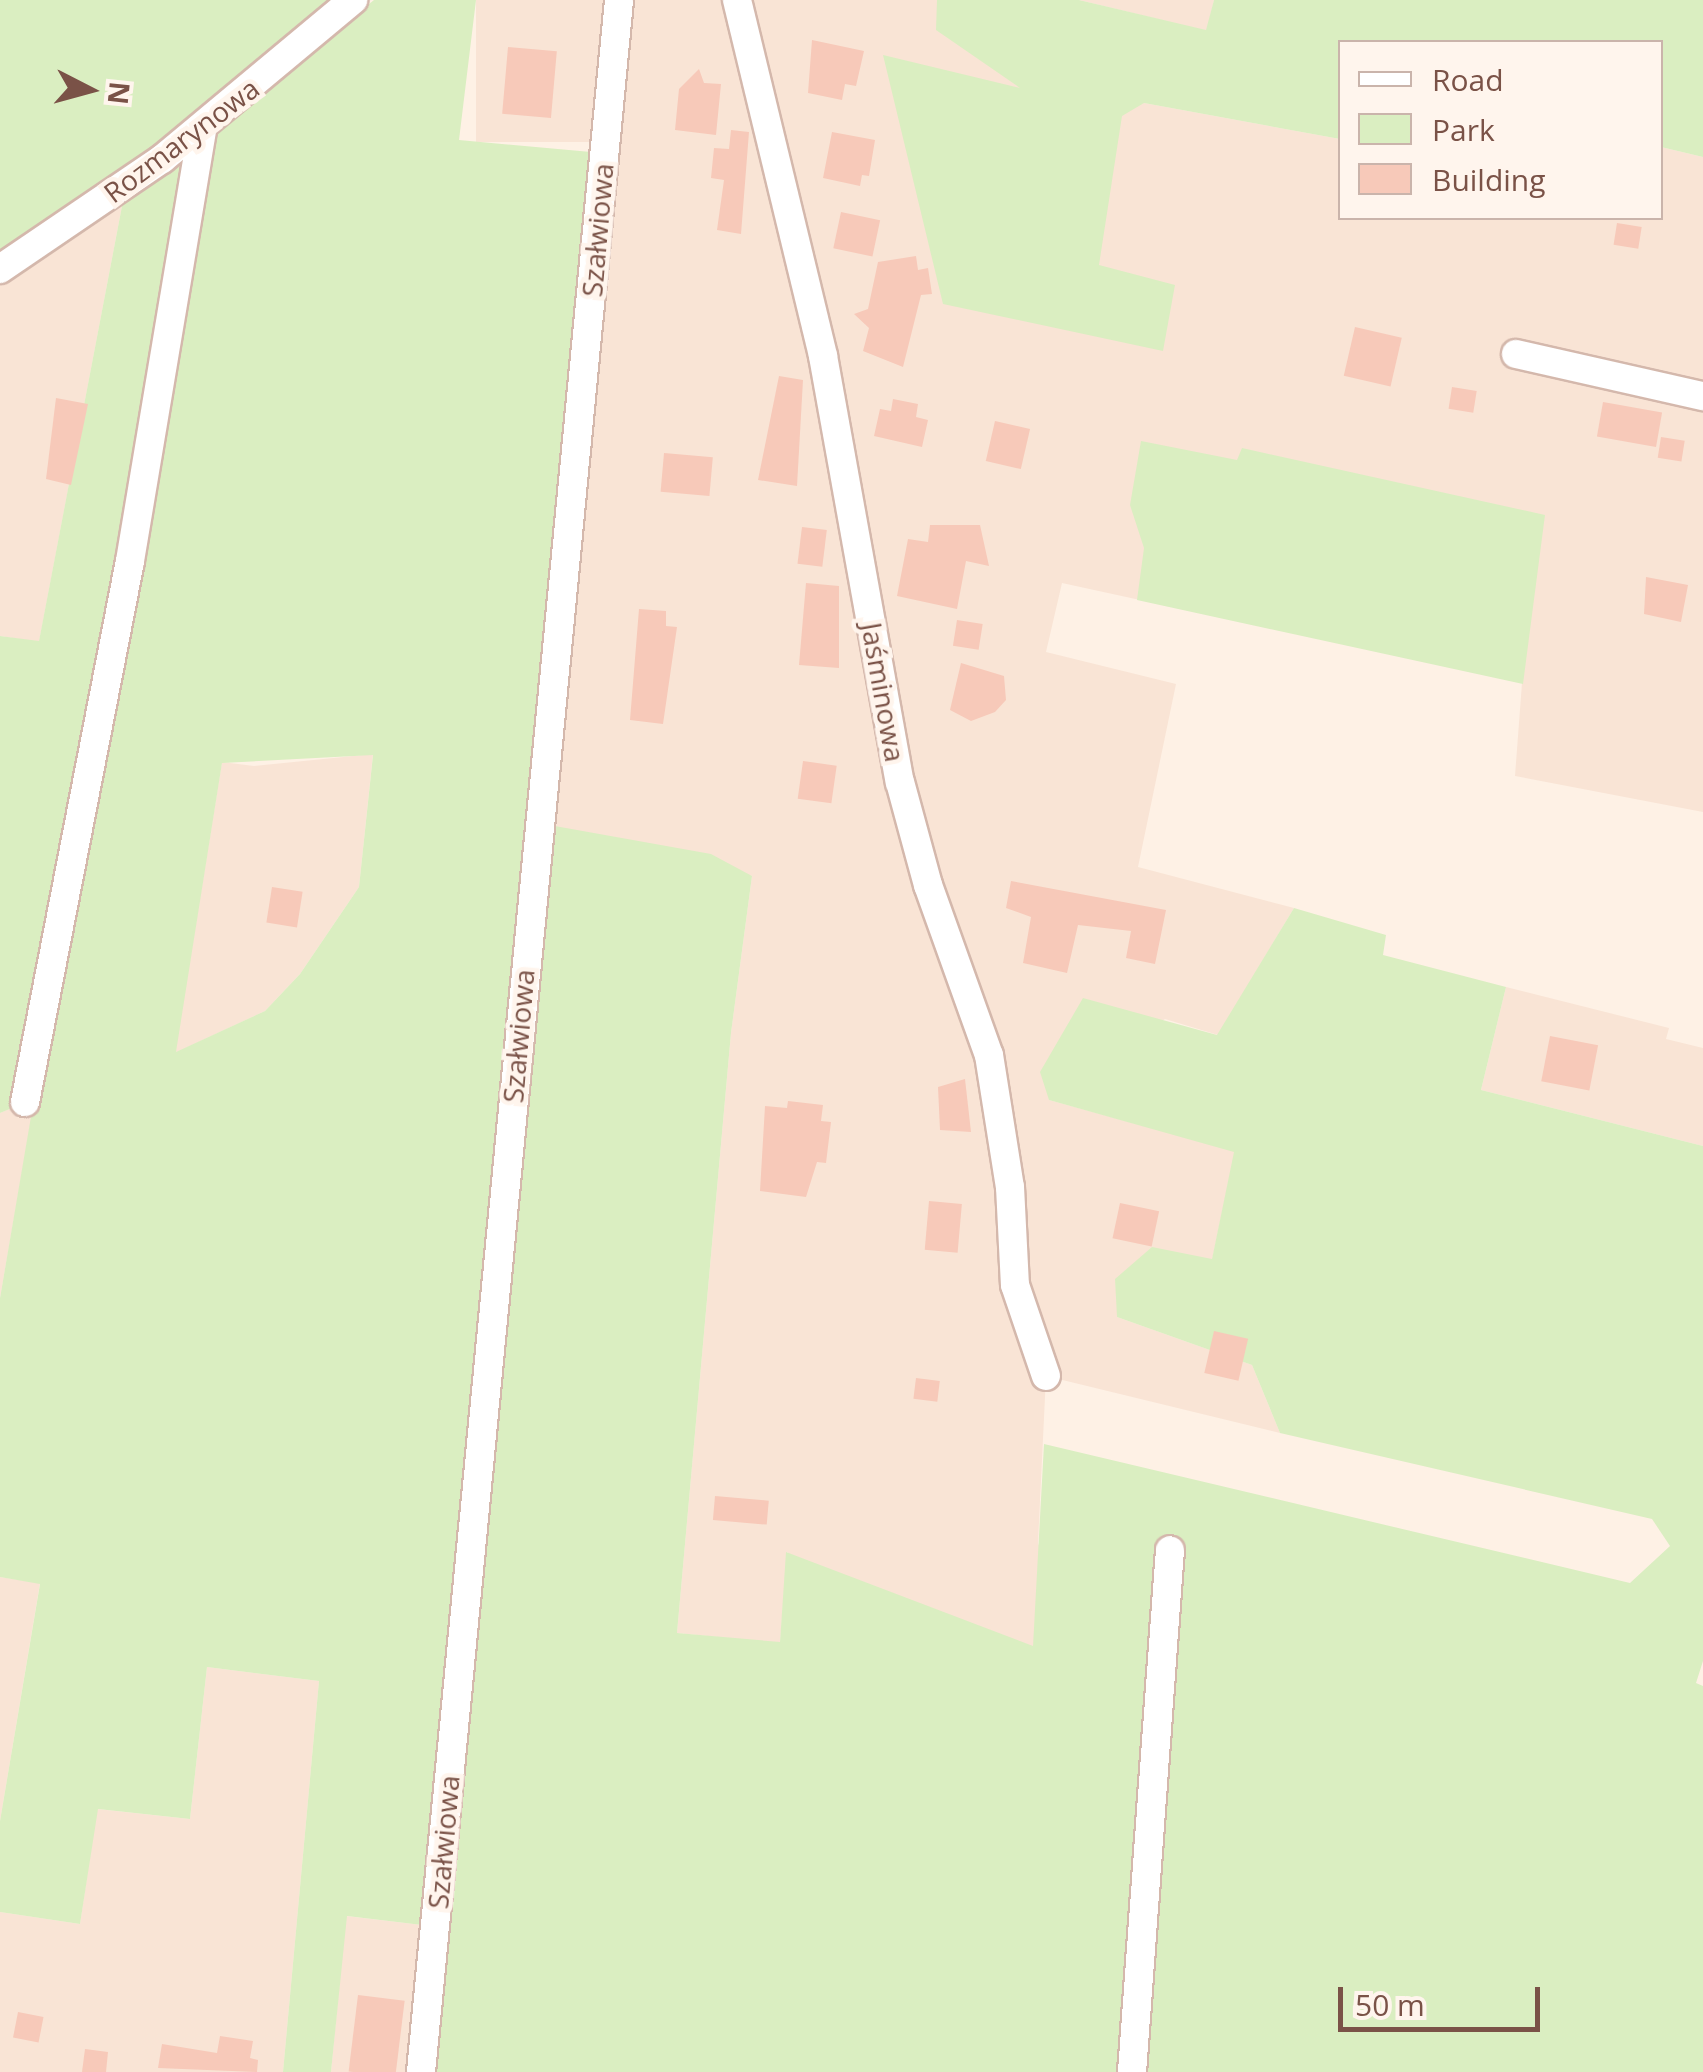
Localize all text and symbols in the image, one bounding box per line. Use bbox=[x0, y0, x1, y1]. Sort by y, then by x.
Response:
north arrow bbox=[40, 40, 140, 140]
legend bbox=[1338, 40, 1663, 220]
text: Road bbox=[1432, 59, 1504, 100]
street label: Rozmarynowa bbox=[97, 71, 265, 209]
text: N bbox=[100, 80, 140, 106]
text: Park bbox=[1432, 109, 1495, 150]
text: Building bbox=[1432, 159, 1546, 200]
street label: Szałwiowa bbox=[574, 162, 620, 298]
street label: Jaśminowa bbox=[855, 620, 913, 764]
street label: Szałwiowa bbox=[495, 968, 541, 1104]
street label: Szałwiowa bbox=[420, 1774, 466, 1910]
scale bar bbox=[1343, 1967, 1546, 2029]
text: 50 m bbox=[1355, 1984, 1425, 2025]

